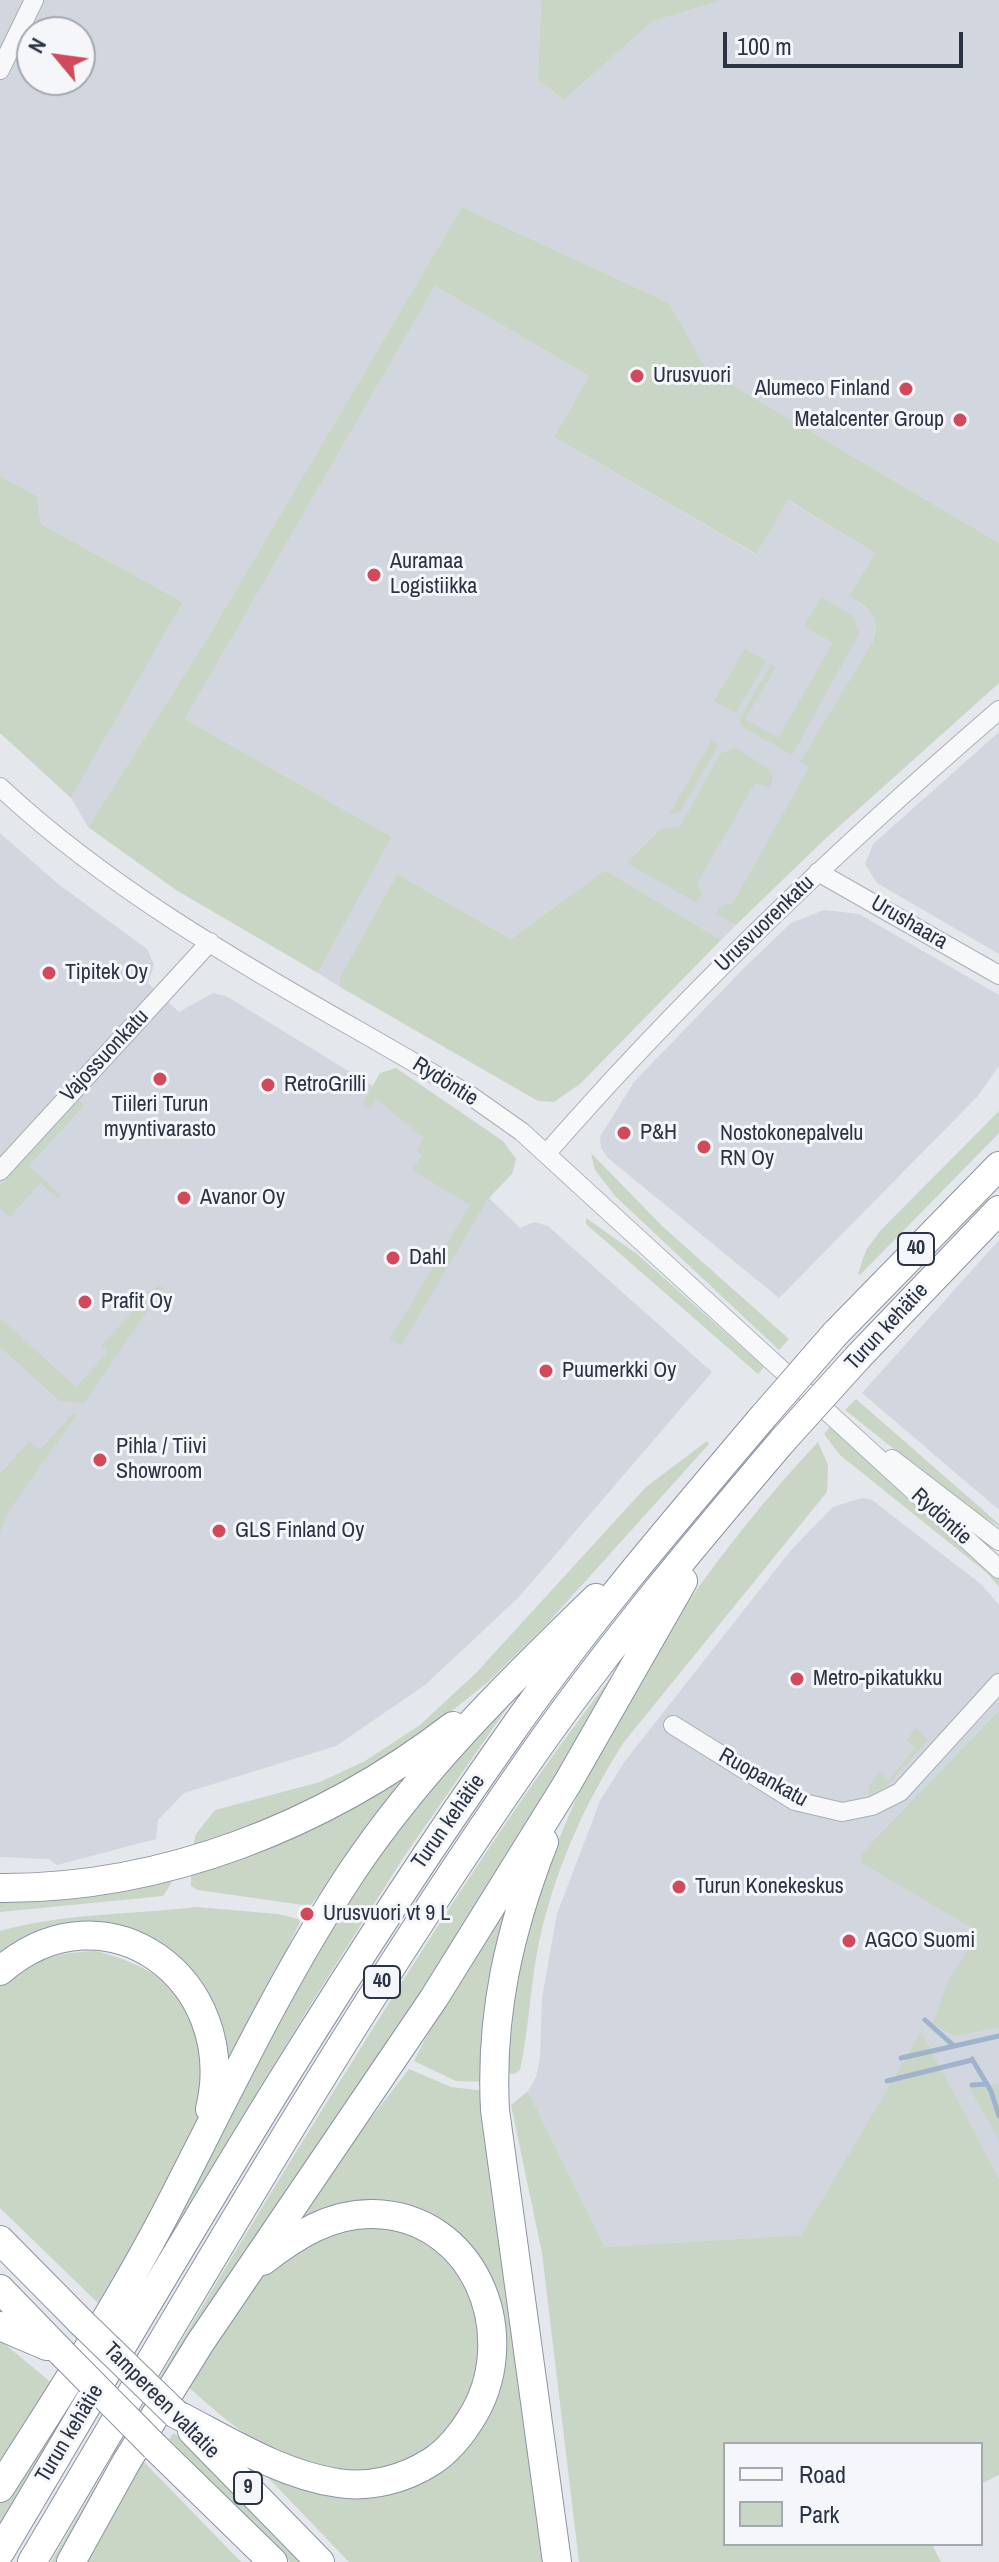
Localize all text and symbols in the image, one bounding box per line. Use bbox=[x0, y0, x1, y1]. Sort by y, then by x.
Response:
north arrow bbox=[16, 16, 96, 96]
scale bar bbox=[727, 16, 967, 66]
text: 100 m bbox=[737, 30, 792, 62]
text: N bbox=[20, 32, 53, 58]
place label: Urusvuori bbox=[653, 363, 731, 389]
marker: Urusvuori bbox=[628, 367, 646, 385]
place label: Alumeco Finland bbox=[755, 376, 890, 402]
marker: Alumeco Finland bbox=[897, 380, 915, 398]
place label: Metalcenter Group bbox=[795, 407, 944, 433]
marker: Metalcenter Group bbox=[951, 411, 969, 429]
place label: Auramaa Logistiikka bbox=[390, 549, 477, 600]
marker: Auramaa Logistiikka bbox=[365, 566, 383, 584]
street label: Urusvuorenkatu bbox=[710, 870, 820, 978]
street label: Urushaara bbox=[866, 891, 952, 955]
place label: Tipitek Oy bbox=[65, 960, 148, 986]
marker: Tipitek Oy bbox=[40, 964, 58, 982]
street label: Vajossuonkatu bbox=[55, 1004, 155, 1108]
street label: Rydöntie bbox=[407, 1052, 483, 1112]
marker: Tiileri Turun myyntivarasto bbox=[151, 1070, 169, 1088]
place label: RetroGrilli bbox=[284, 1072, 366, 1098]
marker: RetroGrilli bbox=[259, 1076, 277, 1094]
place label: Tiileri Turun myyntivarasto bbox=[104, 1092, 216, 1144]
place label: P&H bbox=[640, 1120, 677, 1146]
place label: Nostokonepalvelu RN Oy bbox=[720, 1121, 863, 1172]
marker: P&H bbox=[615, 1124, 633, 1142]
marker: Nostokonepalvelu RN Oy bbox=[695, 1138, 713, 1156]
place label: Avanor Oy bbox=[200, 1185, 285, 1211]
marker: Avanor Oy bbox=[175, 1189, 193, 1207]
road number: 40 bbox=[898, 1233, 934, 1265]
place label: Dahl bbox=[409, 1245, 446, 1271]
marker: Dahl bbox=[384, 1249, 402, 1267]
street label: Turun kehätie bbox=[840, 1278, 934, 1376]
place label: Prafit Oy bbox=[101, 1289, 172, 1315]
marker: Prafit Oy bbox=[76, 1293, 94, 1311]
place label: Puumerkki Oy bbox=[562, 1358, 676, 1384]
marker: Puumerkki Oy bbox=[537, 1362, 555, 1380]
place label: Pihla / Tiivi Showroom bbox=[116, 1434, 207, 1486]
marker: Pihla / Tiivi Showroom bbox=[91, 1451, 109, 1469]
street label: Rydöntie bbox=[905, 1483, 977, 1551]
place label: GLS Finland Oy bbox=[235, 1518, 364, 1544]
marker: GLS Finland Oy bbox=[210, 1522, 228, 1540]
place label: Metro-pikatukku bbox=[813, 1666, 942, 1692]
marker: Metro-pikatukku bbox=[788, 1670, 806, 1688]
street label: Ruopankatu bbox=[714, 1743, 812, 1813]
street label: Turun kehätie bbox=[407, 1769, 491, 1875]
place label: Turun Konekeskus bbox=[695, 1874, 844, 1900]
marker: Turun Konekeskus bbox=[670, 1878, 688, 1896]
place label: Urusvuori vt 9 L bbox=[323, 1901, 450, 1927]
marker: Urusvuori vt 9 L bbox=[298, 1905, 316, 1923]
place label: AGCO Suomi bbox=[865, 1928, 975, 1954]
marker: AGCO Suomi bbox=[840, 1932, 858, 1950]
road number: 40 bbox=[364, 1966, 400, 1998]
street label: Tampereen valtatie bbox=[97, 2337, 225, 2465]
street label: Turun kehätie bbox=[30, 2380, 110, 2488]
legend bbox=[723, 2442, 983, 2546]
text: Road bbox=[799, 2458, 846, 2490]
road number: 9 bbox=[234, 2472, 262, 2504]
text: Park bbox=[799, 2498, 839, 2530]

